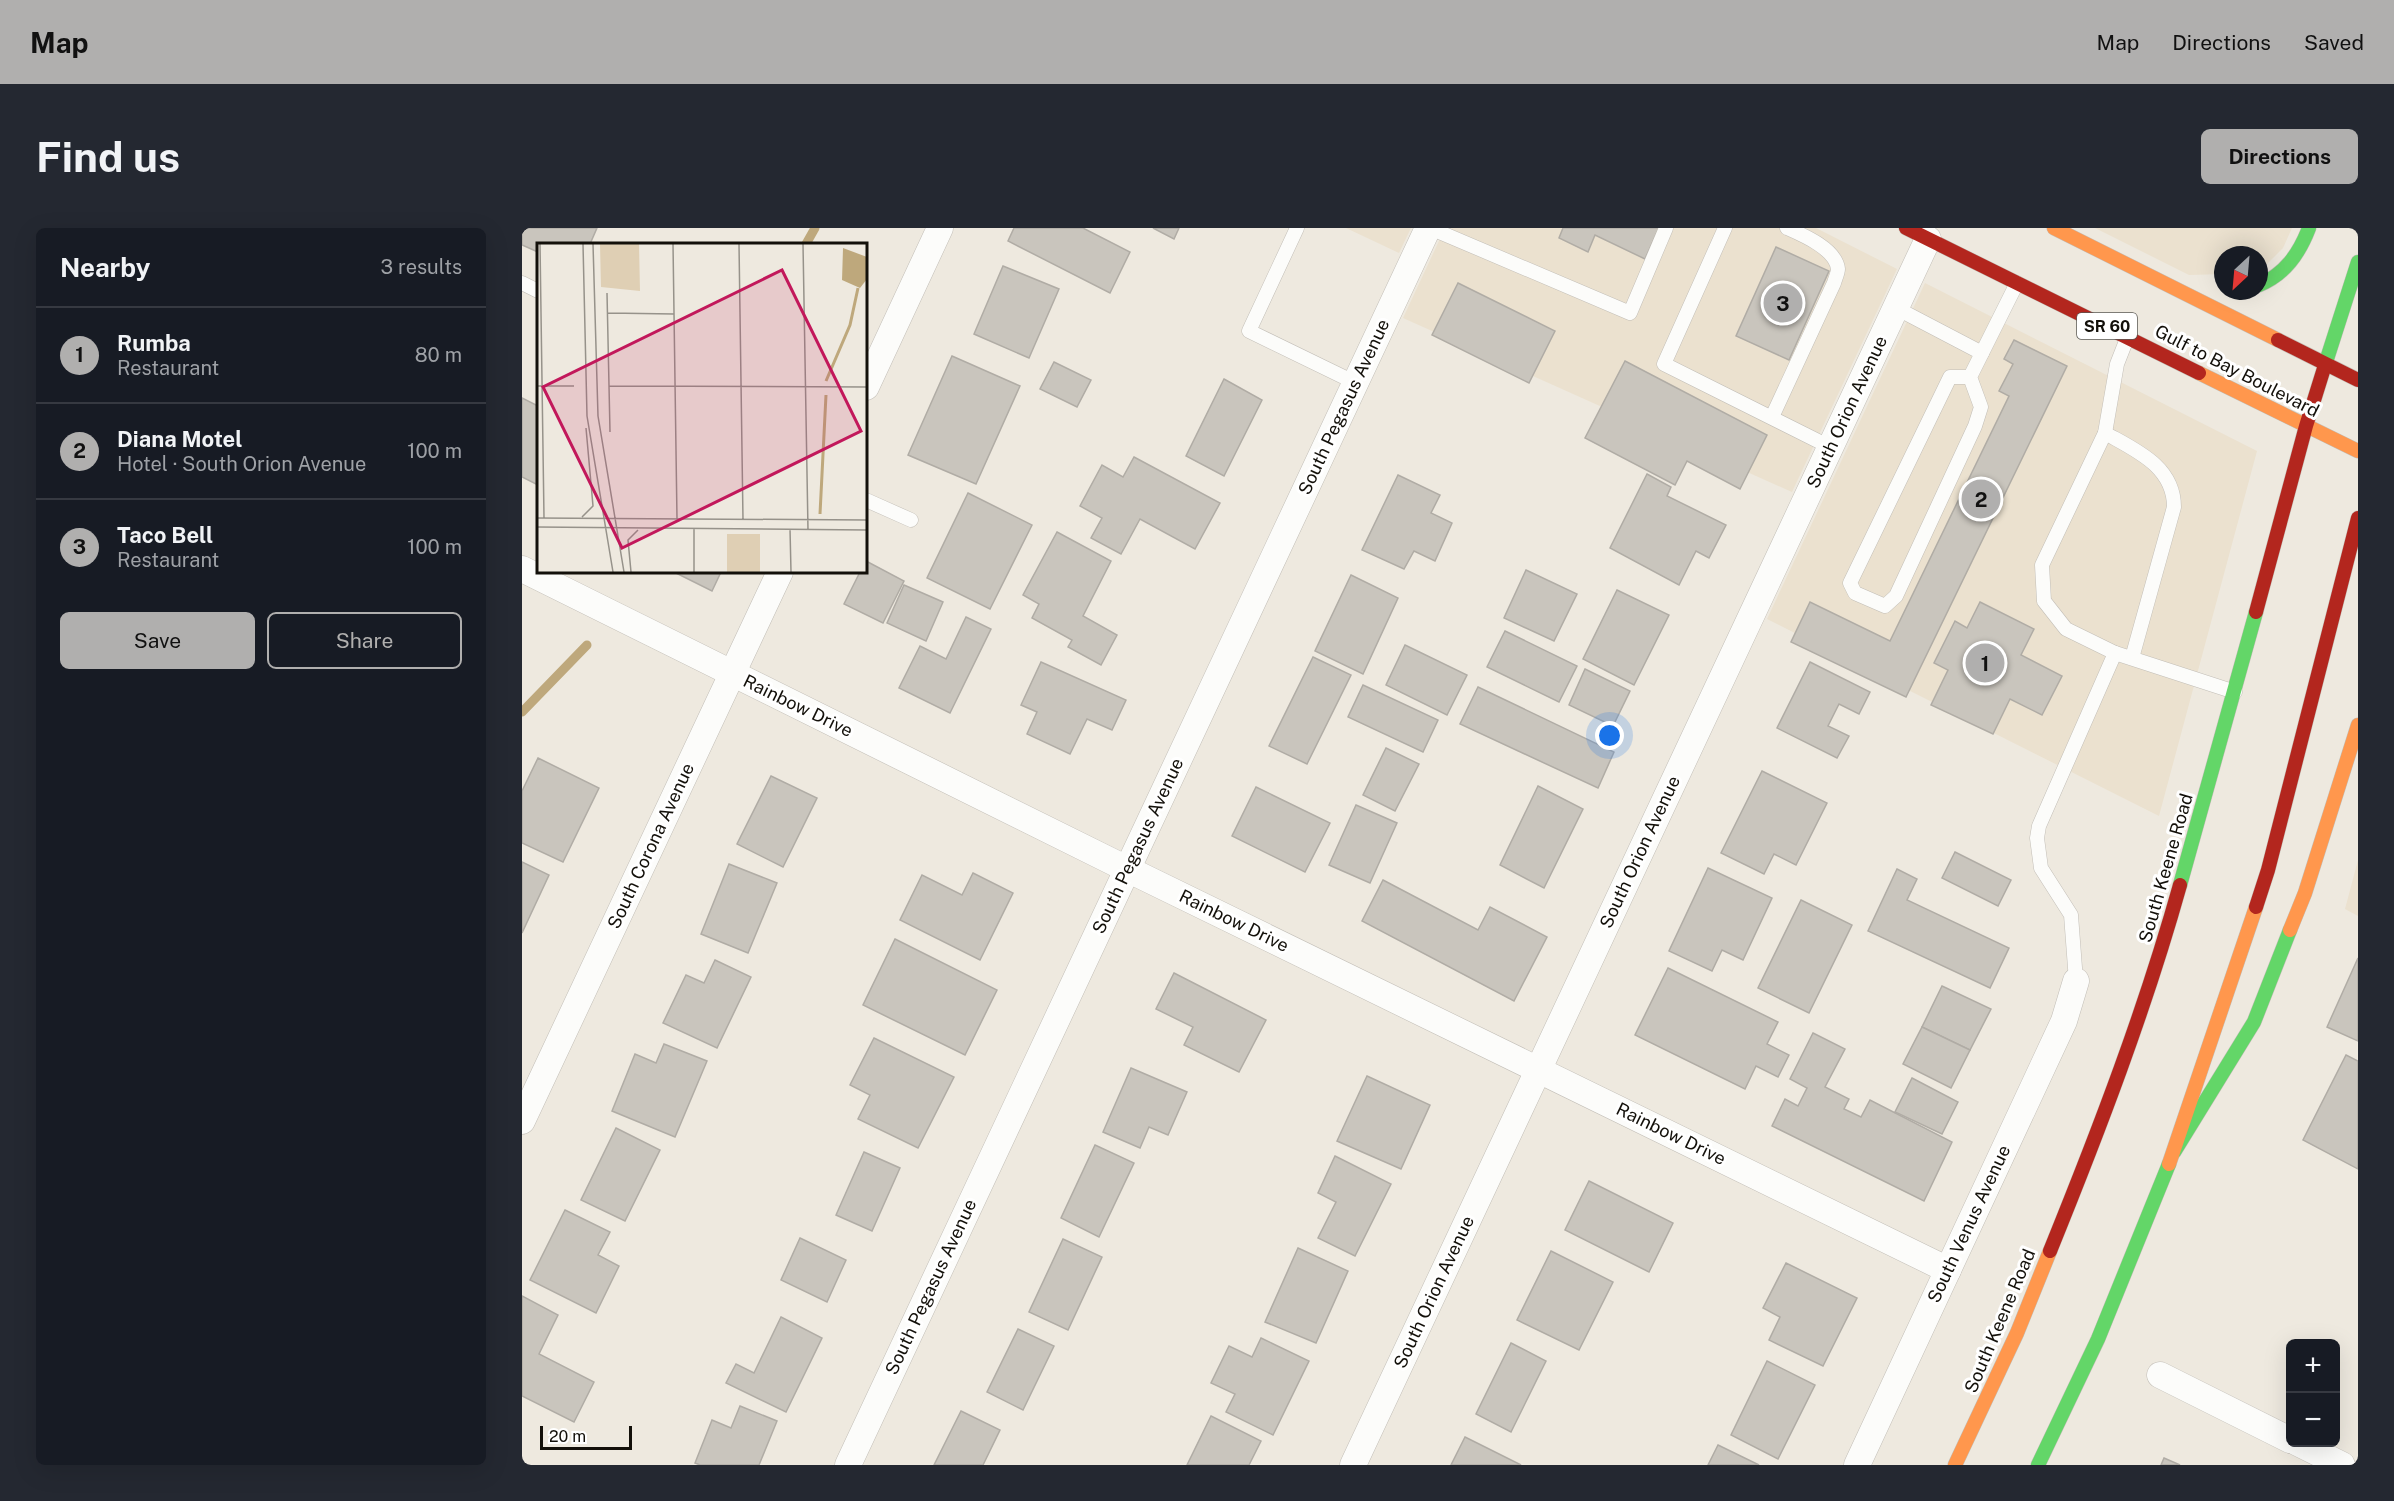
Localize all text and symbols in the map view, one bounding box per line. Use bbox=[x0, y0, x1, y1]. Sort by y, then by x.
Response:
text: Map bbox=[30, 26, 89, 59]
text: Map bbox=[2097, 30, 2139, 55]
text: Directions bbox=[2172, 30, 2271, 55]
text: Saved bbox=[2304, 30, 2364, 55]
button: Directions bbox=[2201, 129, 2358, 184]
text: Find us bbox=[36, 132, 180, 181]
inset map bbox=[537, 243, 867, 573]
north arrow bbox=[2214, 246, 2268, 300]
text: Nearby bbox=[60, 252, 150, 283]
text: 3 results bbox=[381, 255, 462, 279]
pin: 3 bbox=[1764, 280, 1802, 326]
road number: SR 60 bbox=[2077, 313, 2137, 339]
street label: South Pegasus Avenue bbox=[1294, 316, 1394, 498]
street label: Gulf to Bay Boulevard bbox=[2152, 320, 2323, 421]
text: Rumba bbox=[117, 330, 191, 356]
street label: South Orion Avenue bbox=[1802, 332, 1891, 491]
text: 1 bbox=[75, 343, 84, 367]
text: 80 m bbox=[415, 343, 462, 367]
text: Restaurant bbox=[117, 356, 219, 380]
text: Diana Motel bbox=[117, 426, 242, 452]
text: 2 bbox=[73, 439, 86, 463]
text: 100 m bbox=[407, 439, 462, 463]
text: Hotel · South Orion Avenue bbox=[117, 452, 366, 476]
pin: 2 bbox=[1962, 476, 2000, 522]
text: Taco Bell bbox=[117, 522, 213, 548]
text: 3 bbox=[73, 535, 86, 559]
text: 100 m bbox=[407, 535, 462, 559]
text: Restaurant bbox=[117, 548, 219, 572]
button: Save bbox=[60, 612, 255, 669]
button: Share bbox=[267, 612, 462, 669]
pin: 1 bbox=[1966, 640, 2004, 686]
street label: Rainbow Drive bbox=[740, 670, 856, 741]
your location bbox=[1595, 721, 1624, 750]
street label: South Pegasus Avenue bbox=[1088, 755, 1188, 937]
street label: South Corona Avenue bbox=[603, 760, 698, 932]
street label: South Orion Avenue bbox=[1595, 772, 1684, 931]
street label: South Keene Road bbox=[2134, 791, 2197, 945]
street label: Rainbow Drive bbox=[1176, 885, 1292, 956]
street label: Rainbow Drive bbox=[1613, 1098, 1729, 1169]
street label: South Venus Avenue bbox=[1923, 1142, 2014, 1306]
street label: South Pegasus Avenue bbox=[881, 1196, 981, 1378]
street label: South Orion Avenue bbox=[1389, 1212, 1478, 1371]
street label: South Keene Road bbox=[1960, 1246, 2039, 1396]
map controls bbox=[2286, 1339, 2340, 1447]
button: + bbox=[2286, 1339, 2340, 1393]
button: − bbox=[2286, 1393, 2340, 1447]
scale bar bbox=[540, 1423, 632, 1450]
text: 20 m bbox=[549, 1427, 586, 1446]

